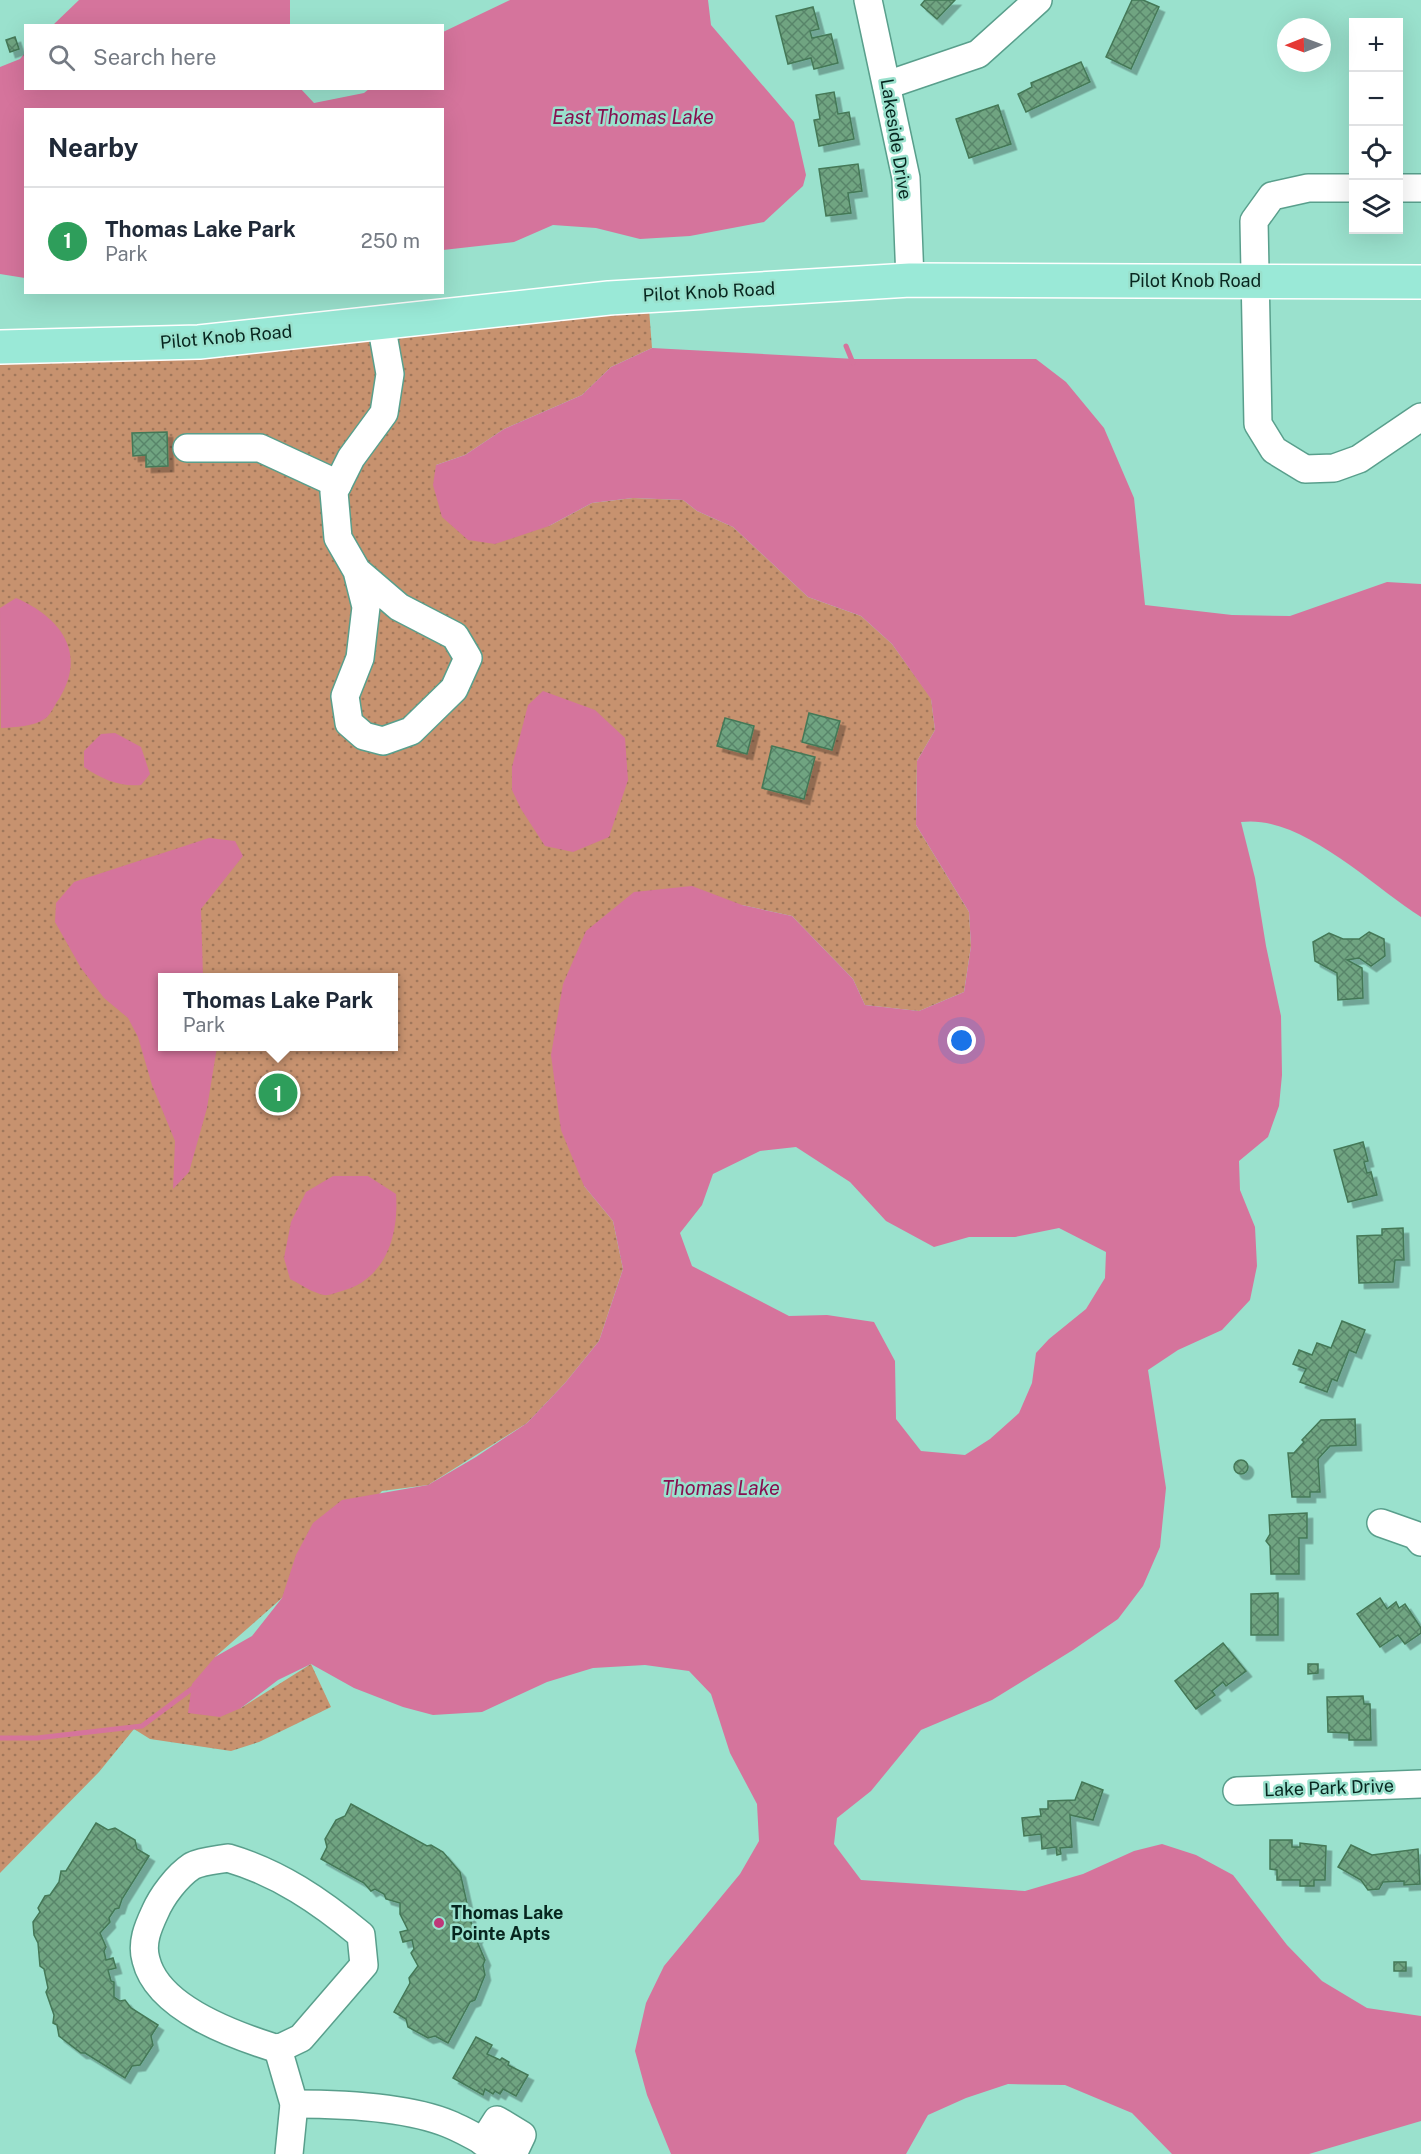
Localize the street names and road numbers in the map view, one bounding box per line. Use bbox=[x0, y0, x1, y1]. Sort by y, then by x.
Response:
street label: Lakeside Drive bbox=[877, 77, 916, 201]
street label: Pilot Knob Road bbox=[1129, 270, 1261, 291]
street label: Pilot Knob Road bbox=[642, 278, 776, 305]
street label: Pilot Knob Road bbox=[159, 320, 293, 353]
street label: Lake Park Drive bbox=[1264, 1775, 1394, 1800]

